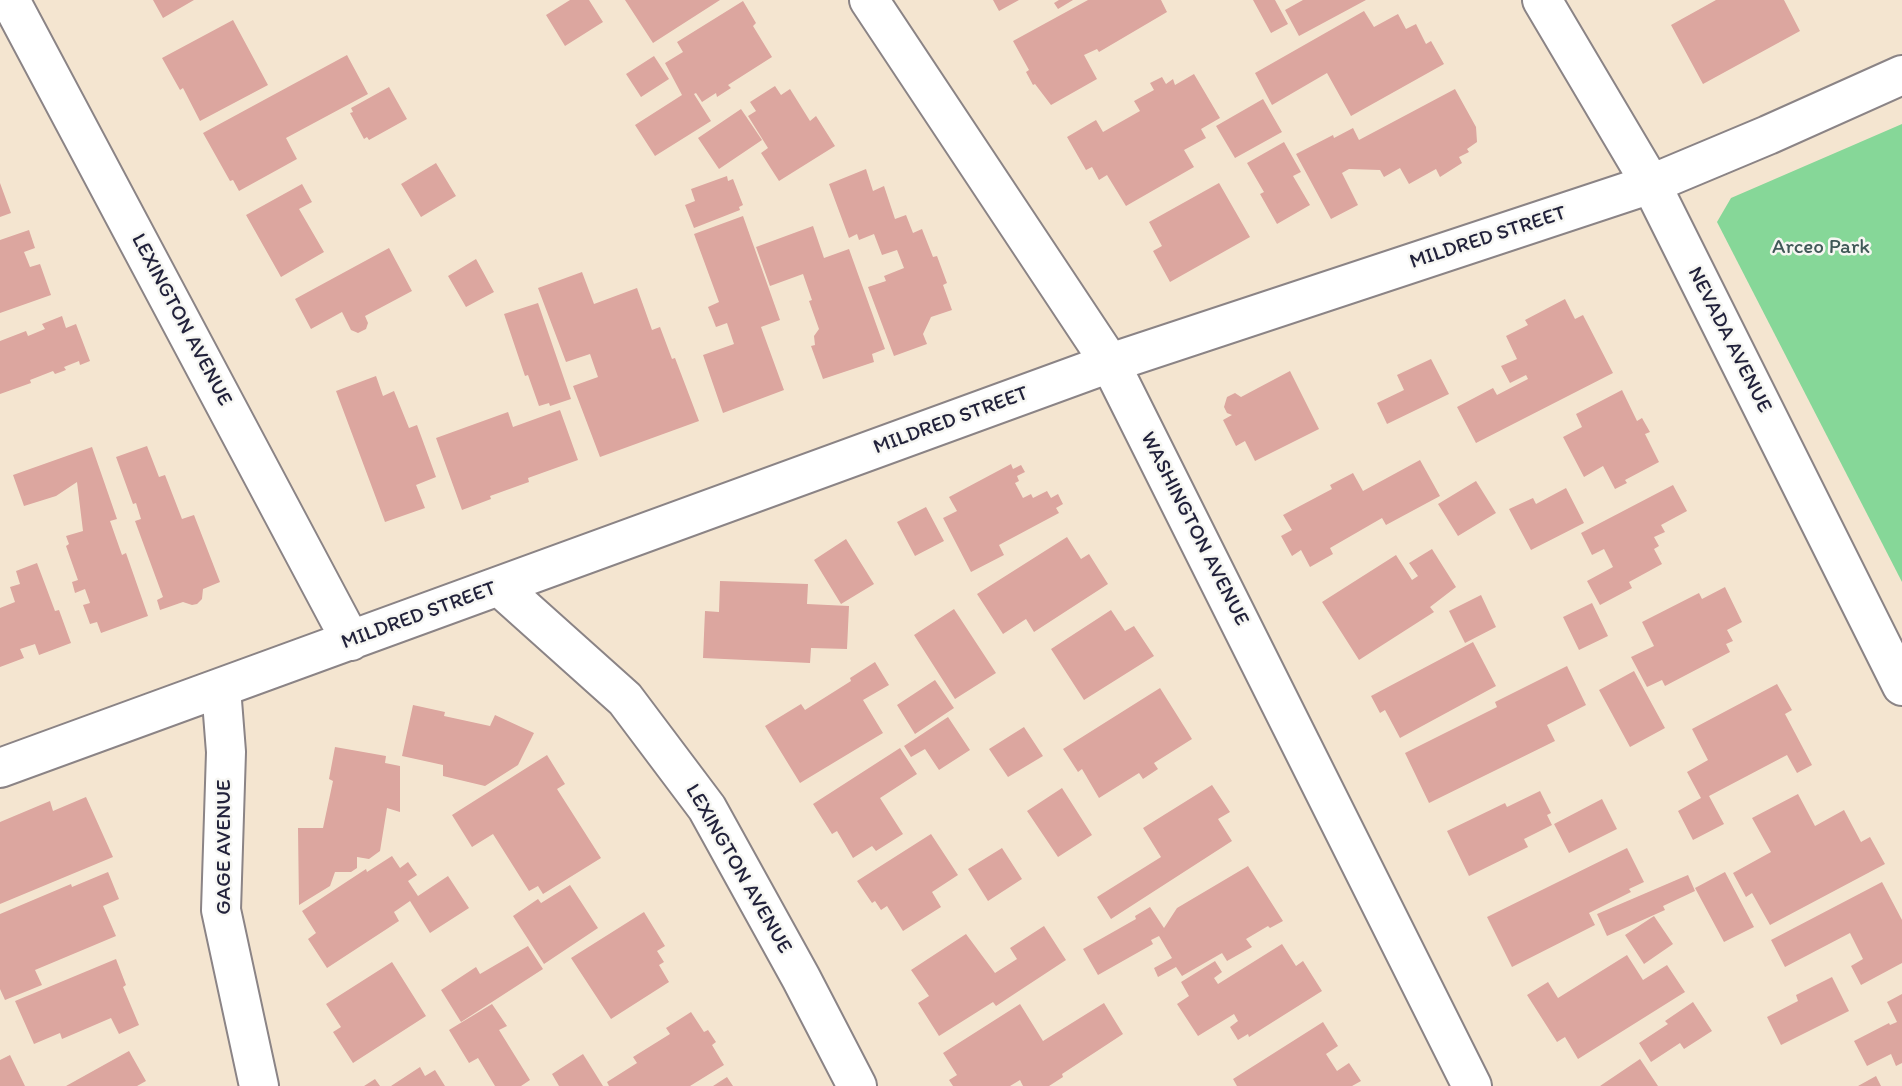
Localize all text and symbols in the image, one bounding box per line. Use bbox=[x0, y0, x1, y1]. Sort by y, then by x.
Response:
street label: MILDRED STREET bbox=[1407, 201, 1569, 275]
street label: LEXINGTON AVENUE bbox=[125, 230, 237, 410]
park label: Arceo Park bbox=[1772, 235, 1870, 261]
street label: NEVADA AVENUE bbox=[1681, 263, 1777, 417]
street label: MILDRED STREET bbox=[870, 381, 1032, 461]
street label: WASHINGTON AVENUE bbox=[1134, 428, 1254, 630]
street label: MILDRED STREET bbox=[338, 576, 500, 656]
street label: GAGE AVENUE bbox=[212, 779, 238, 915]
street label: LEXINGTON AVENUE bbox=[679, 780, 797, 958]

